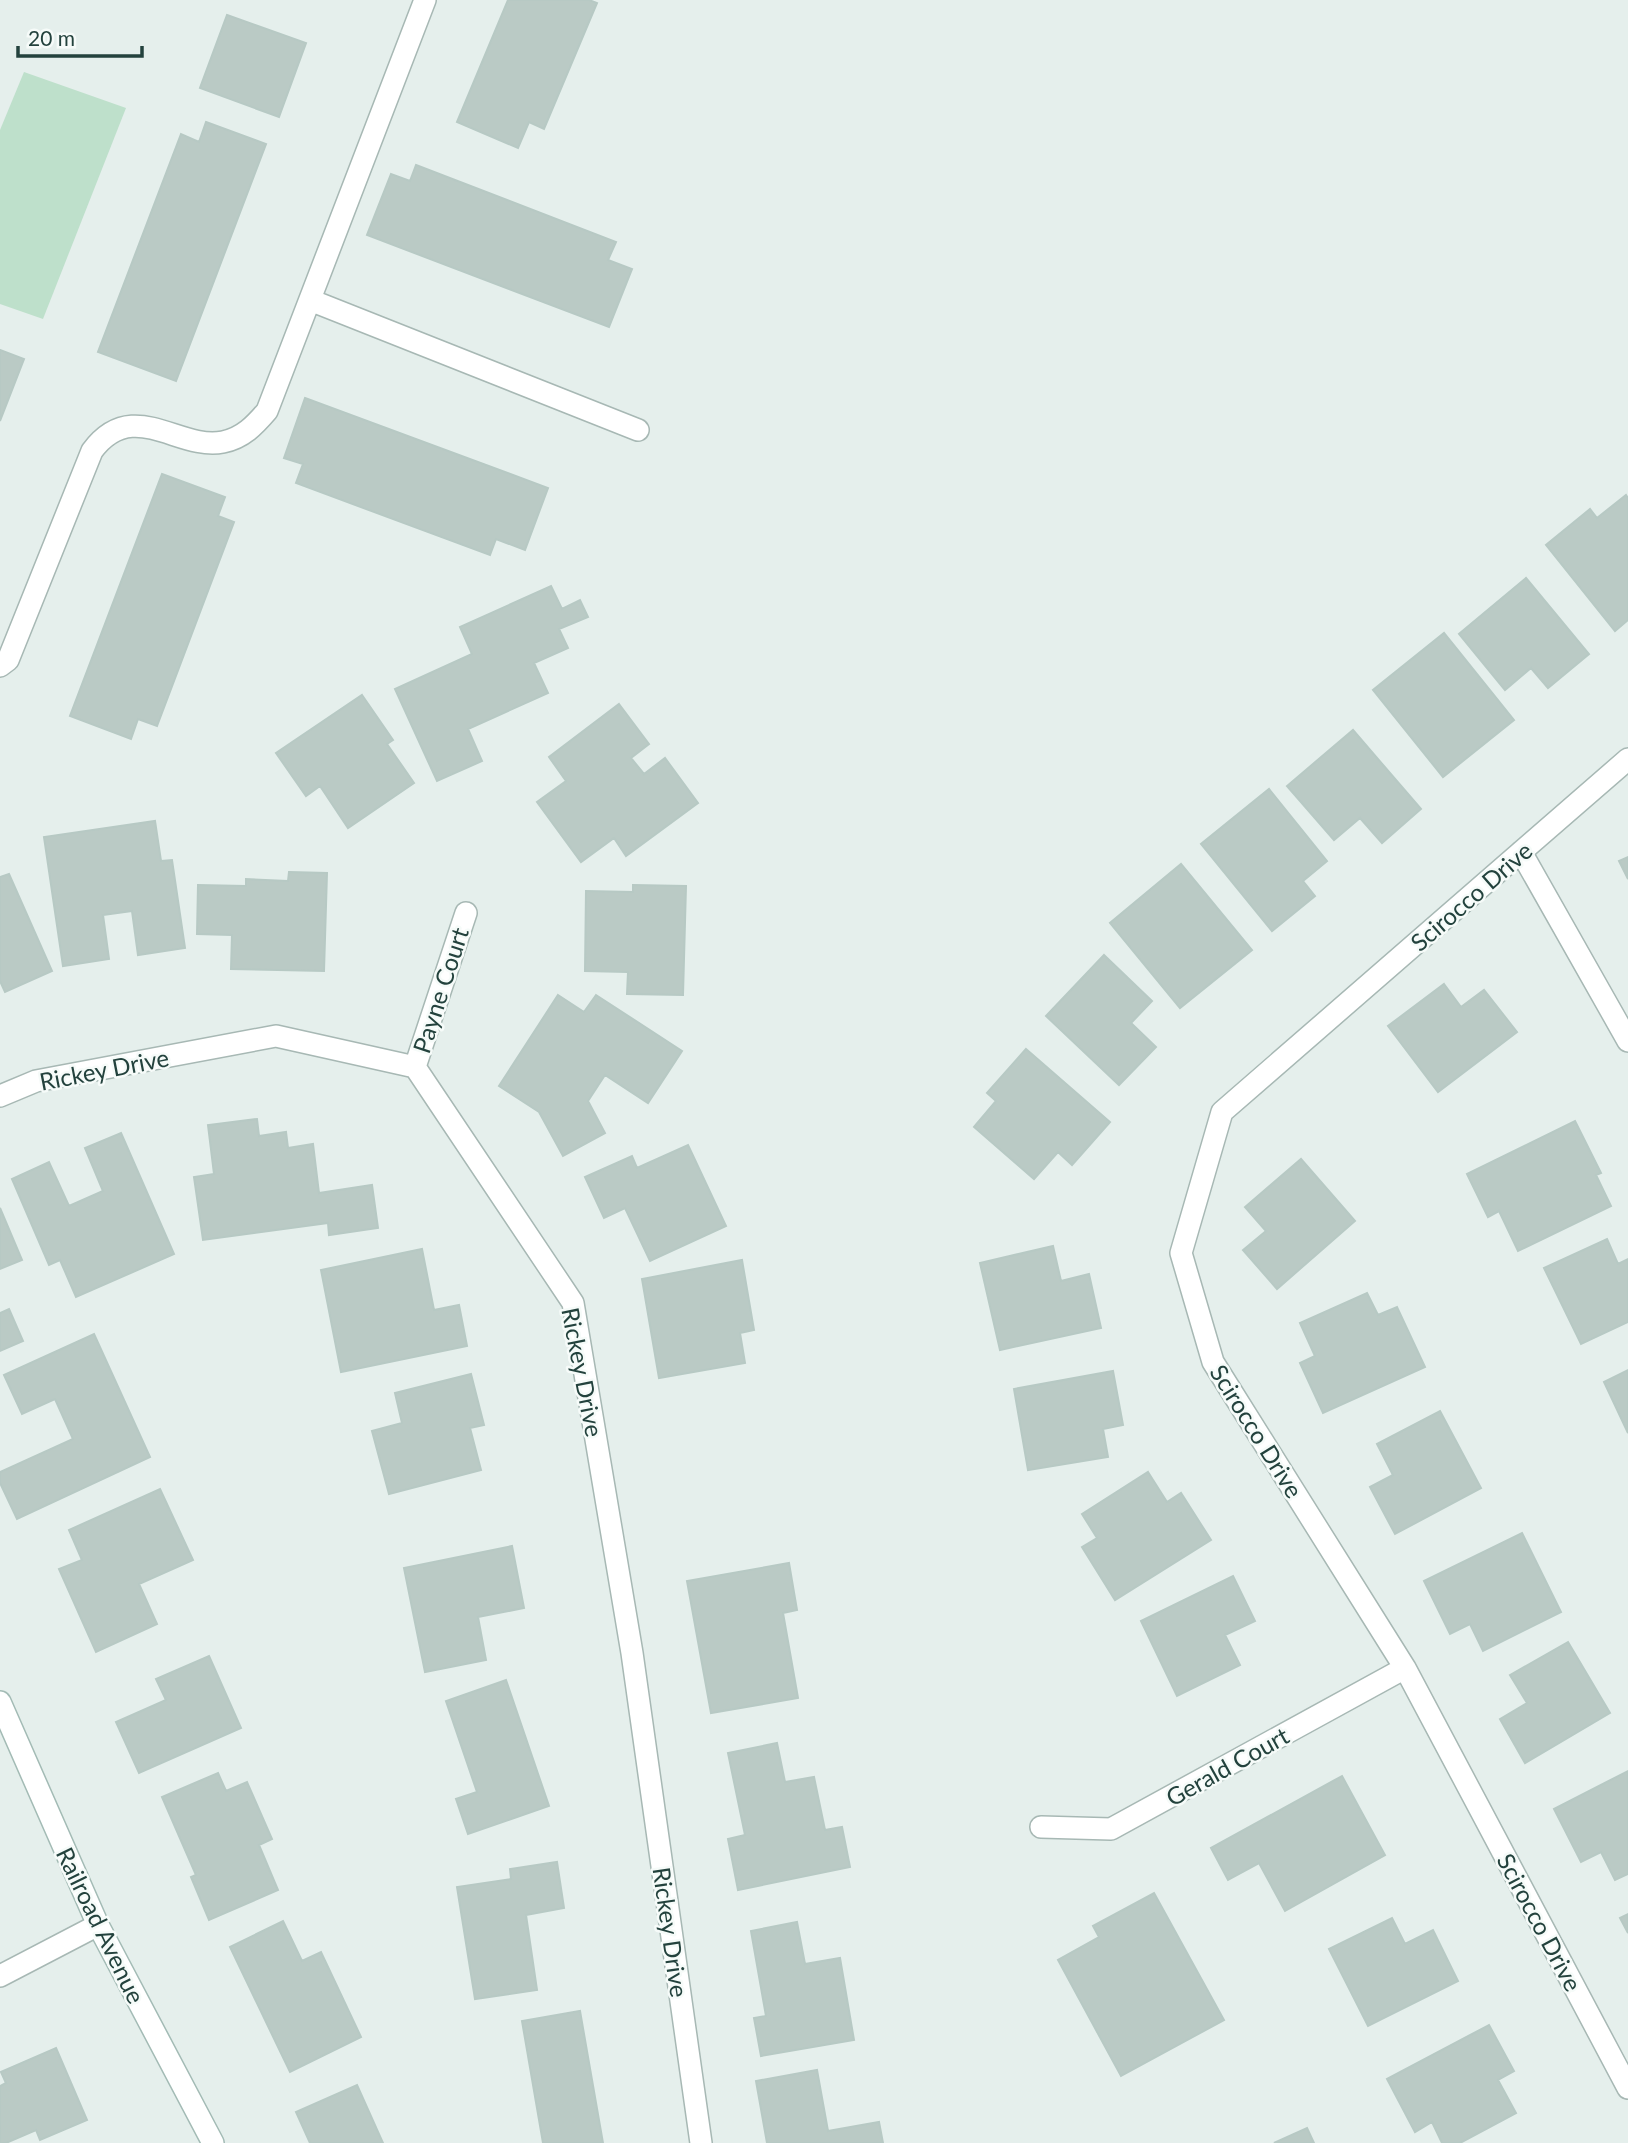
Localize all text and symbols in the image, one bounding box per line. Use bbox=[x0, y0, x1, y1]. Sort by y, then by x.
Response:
scale bar bbox=[18, 14, 142, 58]
text: 20 m bbox=[28, 25, 75, 50]
street label: Scirocco Drive bbox=[1404, 835, 1538, 957]
street label: Payne Court bbox=[406, 923, 474, 1056]
street label: Rickey Drive bbox=[37, 1042, 171, 1096]
street label: Rickey Drive bbox=[556, 1305, 610, 1439]
street label: Scirocco Drive bbox=[1205, 1359, 1309, 1503]
street label: Gerald Court bbox=[1161, 1720, 1294, 1812]
street label: Railroad Avenue bbox=[51, 1842, 151, 2008]
street label: Scirocco Drive bbox=[1492, 1848, 1588, 1996]
street label: Rickey Drive bbox=[648, 1865, 694, 1999]

